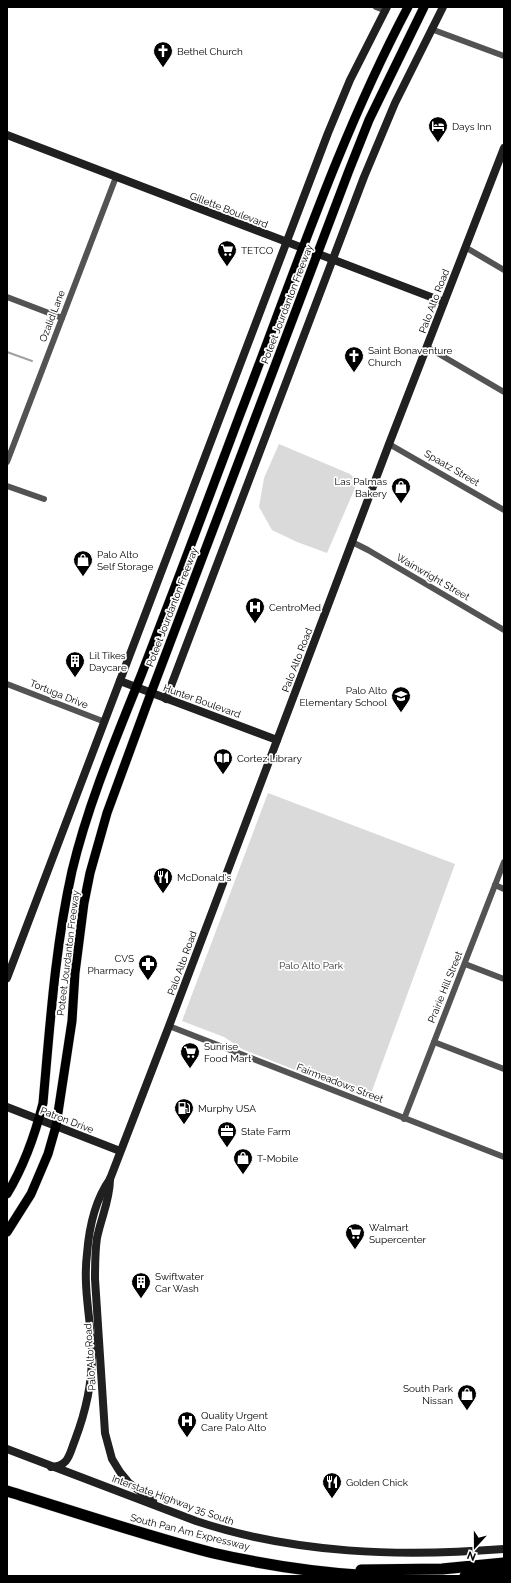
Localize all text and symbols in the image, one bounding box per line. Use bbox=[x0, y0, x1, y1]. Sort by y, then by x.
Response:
church icon: Bethel Church bbox=[152, 40, 174, 68]
place label: Bethel Church bbox=[177, 46, 243, 57]
hotel icon: Days Inn bbox=[427, 115, 449, 143]
place label: Days Inn bbox=[452, 121, 491, 132]
street label: Gillette Boulevard bbox=[188, 190, 270, 230]
supermarket icon: TETCO bbox=[216, 239, 238, 267]
street label: Poteet Jourdanton Freeway bbox=[259, 242, 315, 365]
place label: TETCO bbox=[241, 245, 274, 256]
street label: Palo Alto Road bbox=[417, 267, 451, 335]
street label: Ozalid Lane bbox=[37, 288, 67, 343]
church icon: Saint Bonaventure Church bbox=[343, 345, 365, 373]
place label: Saint Bonaventure Church bbox=[368, 345, 453, 368]
street label: Spaatz Street bbox=[423, 448, 482, 488]
place label: Las Palmas Bakery bbox=[335, 476, 388, 499]
shop icon: Las Palmas Bakery bbox=[390, 476, 412, 504]
street label: Poteet Jourdanton Freeway bbox=[144, 545, 200, 668]
shop icon: Palo Alto Self Storage bbox=[72, 549, 94, 577]
place label: Palo Alto Self Storage bbox=[97, 549, 154, 572]
street label: Wainwright Street bbox=[394, 552, 472, 603]
hospital icon: CentroMed bbox=[244, 596, 266, 624]
place label: CentroMed bbox=[269, 602, 321, 613]
street label: Palo Alto Road bbox=[280, 626, 314, 694]
building icon: Lil Tikes Daycare bbox=[64, 650, 86, 678]
place label: Lil Tikes Daycare bbox=[89, 650, 127, 673]
street label: Tortuga Drive bbox=[28, 677, 90, 711]
street label: Hunter Boulevard bbox=[162, 682, 242, 720]
place label: Palo Alto Elementary School bbox=[299, 685, 387, 708]
school or university icon: Palo Alto Elementary School bbox=[390, 685, 412, 713]
library icon: Cortez Library bbox=[212, 747, 234, 775]
place label: Cortez Library bbox=[237, 753, 302, 764]
restaurant icon: McDonald's bbox=[152, 866, 174, 894]
place label: McDonald's bbox=[177, 872, 231, 883]
street label: Poteet Jourdanton Freeway bbox=[55, 889, 81, 1017]
street label: Palo Alto Road bbox=[165, 929, 199, 997]
street label: Prairie Hill Street bbox=[426, 949, 465, 1024]
place label: CVS Pharmacy bbox=[88, 953, 135, 976]
pharmacy icon: CVS Pharmacy bbox=[137, 953, 159, 981]
park label: Palo Alto Park bbox=[279, 960, 344, 971]
supermarket icon: Sunrise Food Mart bbox=[179, 1041, 201, 1069]
place label: Sunrise Food Mart bbox=[204, 1041, 252, 1064]
street label: Fairmeadows Street bbox=[295, 1061, 386, 1105]
fuel station icon: Murphy USA bbox=[173, 1097, 195, 1125]
place label: Murphy USA bbox=[198, 1103, 256, 1114]
street label: Patron Drive bbox=[39, 1105, 95, 1135]
office icon: State Farm bbox=[216, 1120, 238, 1148]
place label: State Farm bbox=[241, 1126, 291, 1137]
shop icon: T-Mobile bbox=[232, 1147, 254, 1175]
place label: T-Mobile bbox=[257, 1153, 298, 1164]
supermarket icon: Walmart Supercenter bbox=[344, 1222, 366, 1250]
place label: Walmart Supercenter bbox=[369, 1222, 427, 1245]
building icon: Swiftwater Car Wash bbox=[130, 1271, 152, 1299]
place label: Swiftwater Car Wash bbox=[155, 1271, 204, 1294]
street label: Palo Alto Road bbox=[82, 1323, 98, 1391]
place label: South Park Nissan bbox=[403, 1383, 454, 1406]
shop icon: South Park Nissan bbox=[456, 1383, 478, 1411]
hospital icon: Quality Urgent Care Palo Alto bbox=[176, 1410, 198, 1438]
place label: Quality Urgent Care Palo Alto bbox=[201, 1410, 269, 1433]
restaurant icon: Golden Chick bbox=[321, 1471, 343, 1499]
street label: Interstate Highway 35 South bbox=[110, 1473, 236, 1527]
place label: Golden Chick bbox=[346, 1477, 409, 1488]
street label: South Pan Am Expressway bbox=[129, 1512, 251, 1552]
north arrow bbox=[455, 1527, 495, 1567]
text: N bbox=[465, 1548, 478, 1563]

